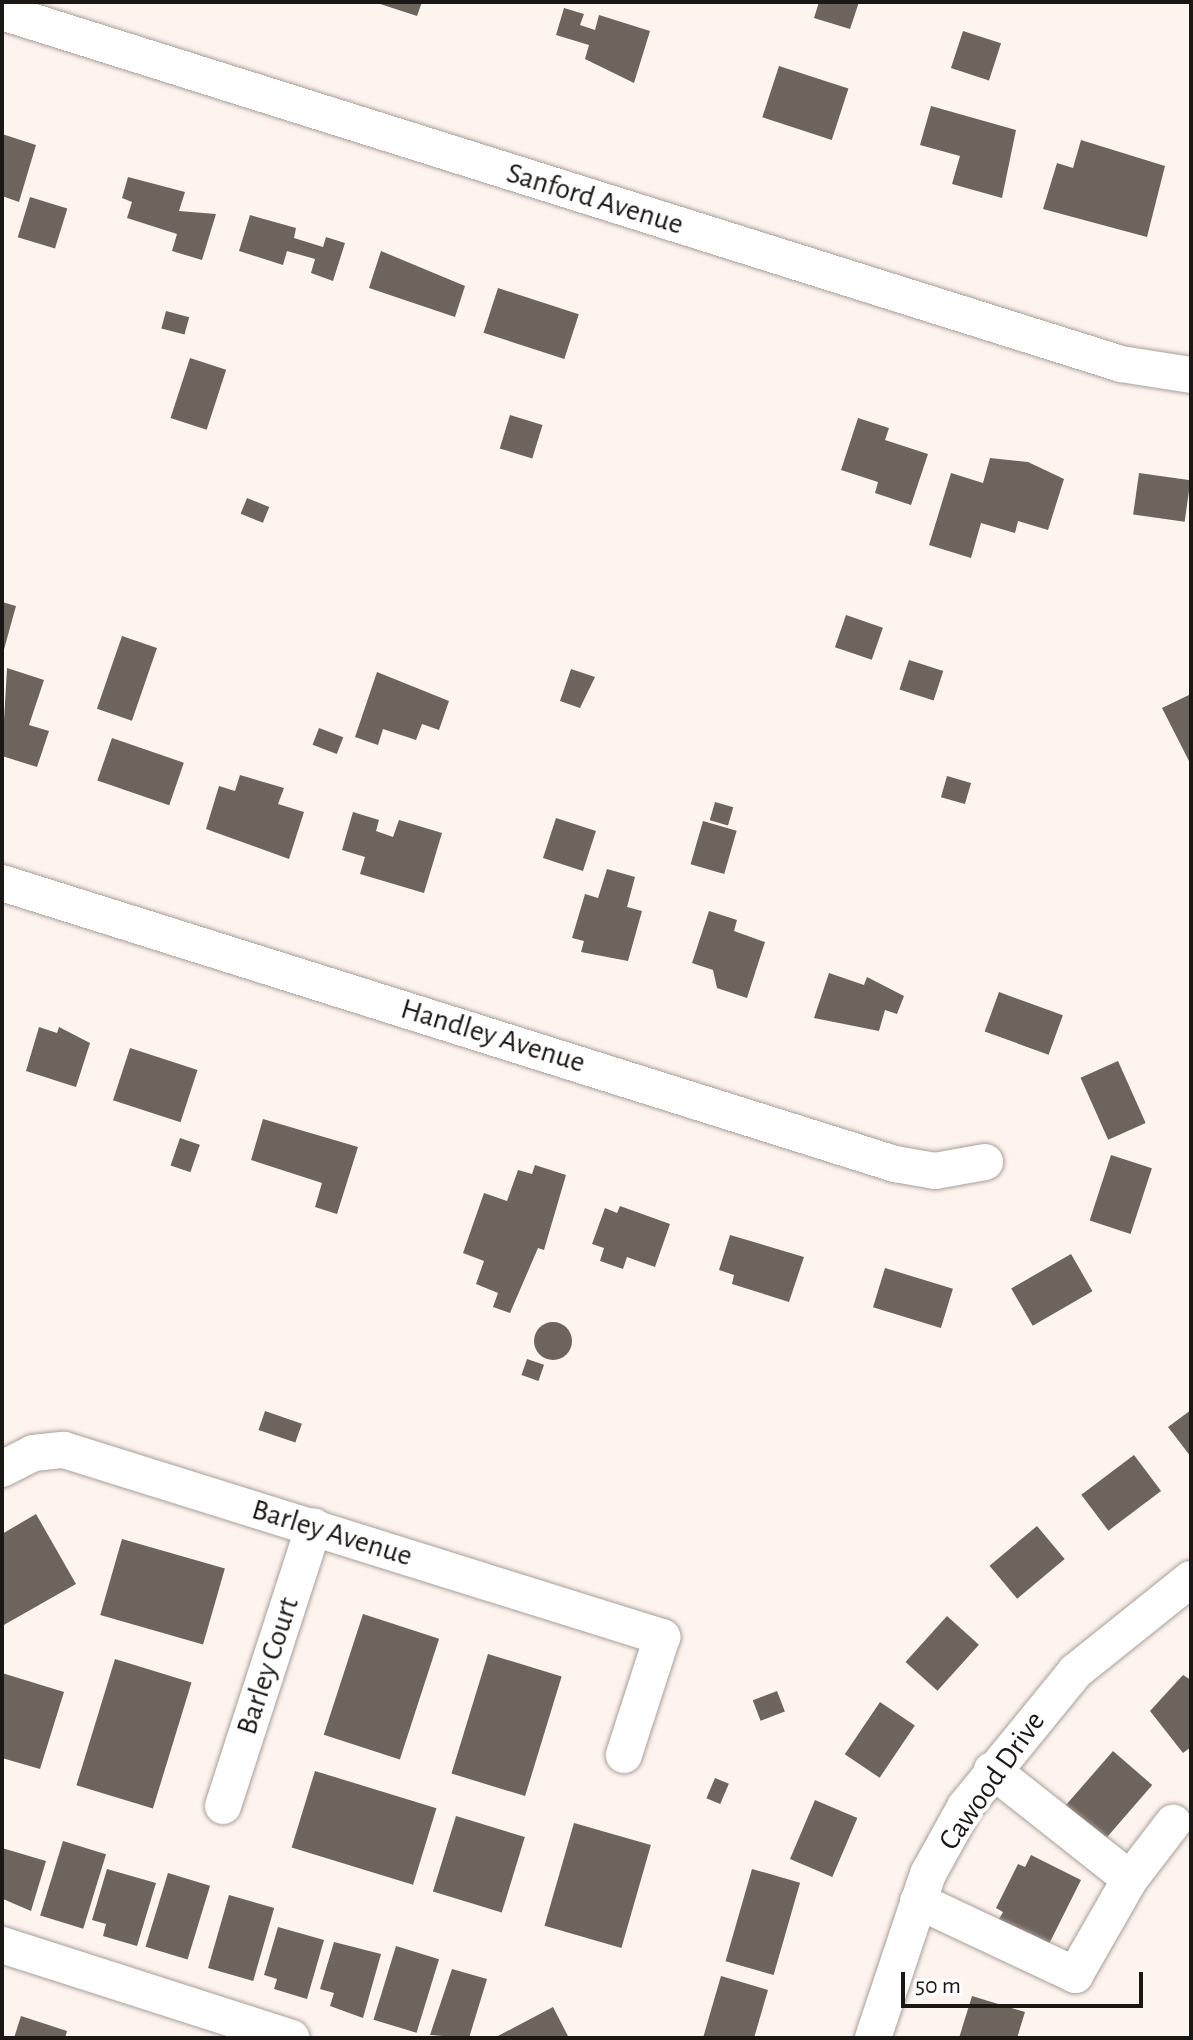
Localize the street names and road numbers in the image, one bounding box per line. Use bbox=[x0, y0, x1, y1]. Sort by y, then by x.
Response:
street label: Sanford Avenue bbox=[502, 155, 688, 243]
street label: Handley Avenue bbox=[396, 991, 590, 1081]
street label: Barley Avenue bbox=[247, 1492, 417, 1574]
street label: Barley Court bbox=[229, 1593, 307, 1739]
street label: Cawood Drive bbox=[931, 1705, 1053, 1857]

